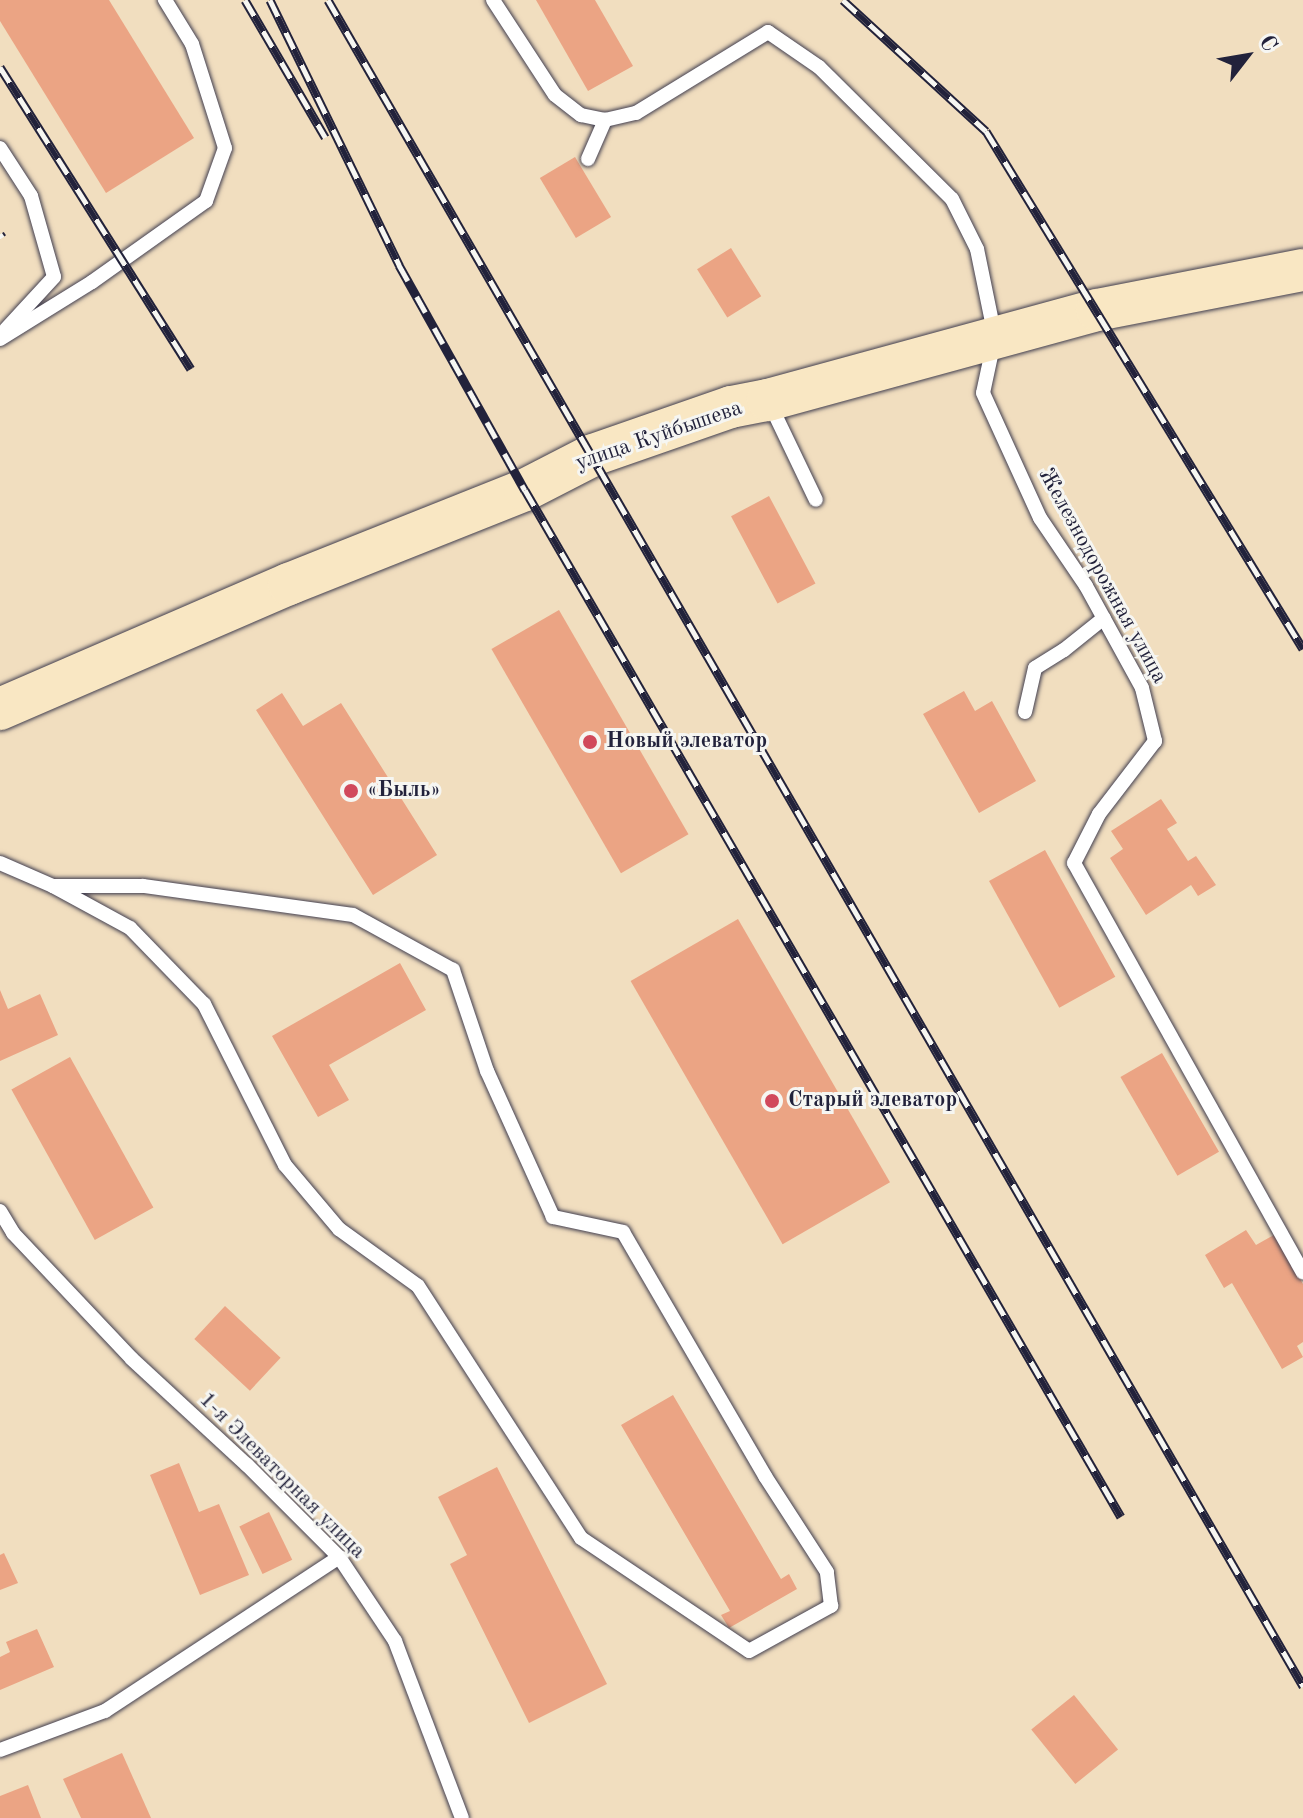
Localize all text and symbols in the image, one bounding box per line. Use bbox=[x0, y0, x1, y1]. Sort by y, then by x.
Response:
north arrow bbox=[1207, 16, 1287, 96]
text: С bbox=[1254, 32, 1281, 56]
street label: улица Куйбышева bbox=[572, 395, 746, 477]
street label: Железнодорожная улица bbox=[1032, 464, 1172, 688]
place label: Новый элеватор bbox=[606, 729, 767, 755]
marker: Новый элеватор bbox=[581, 733, 599, 751]
place label: «Быль» bbox=[367, 778, 441, 804]
marker: «Быль» bbox=[342, 782, 360, 800]
place label: Старый элеватор bbox=[788, 1088, 957, 1114]
marker: Старый элеватор bbox=[763, 1092, 781, 1110]
street label: 1-я Элеваторная улица bbox=[193, 1387, 371, 1565]

